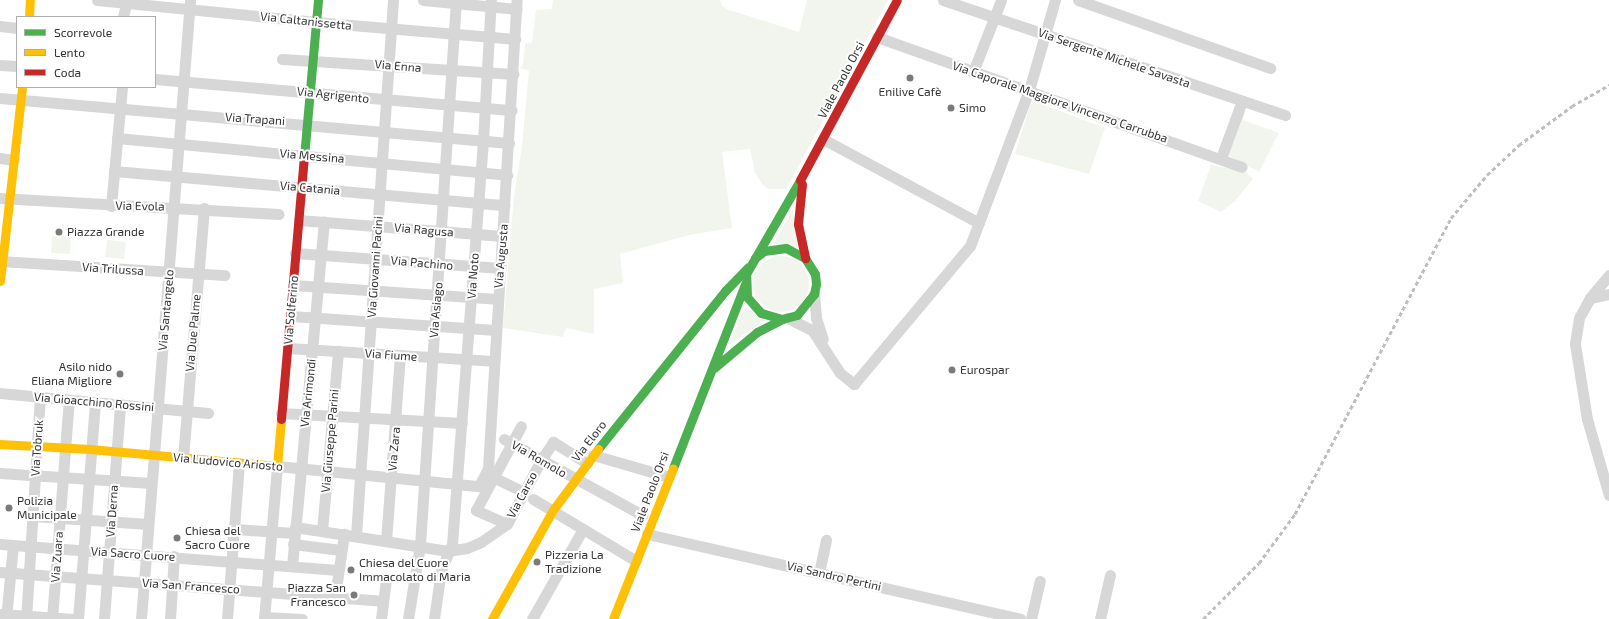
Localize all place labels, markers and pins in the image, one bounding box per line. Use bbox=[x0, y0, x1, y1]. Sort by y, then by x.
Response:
marker: Enilive Cafè bbox=[905, 73, 915, 83]
place label: Enilive Cafè bbox=[879, 85, 941, 99]
place label: Simo bbox=[959, 101, 986, 115]
marker: Simo bbox=[946, 103, 956, 113]
place label: Piazza Grande bbox=[67, 225, 144, 239]
marker: Piazza Grande bbox=[54, 227, 64, 237]
place label: Asilo nido Eliana Migliore bbox=[31, 360, 112, 388]
place label: Eurospar bbox=[960, 363, 1009, 377]
marker: Eurospar bbox=[947, 365, 957, 375]
marker: Asilo nido Eliana Migliore bbox=[115, 369, 125, 379]
place label: Polizia Municipale bbox=[17, 494, 77, 522]
marker: Polizia Municipale bbox=[4, 503, 14, 513]
place label: Chiesa del Sacro Cuore bbox=[185, 524, 250, 552]
marker: Chiesa del Sacro Cuore bbox=[172, 533, 182, 543]
place label: Pizzeria La Tradizione bbox=[545, 548, 604, 576]
place label: Chiesa del Cuore Immacolato di Maria bbox=[359, 556, 471, 584]
marker: Pizzeria La Tradizione bbox=[532, 557, 542, 567]
marker: Chiesa del Cuore Immacolato di Maria bbox=[346, 565, 356, 575]
place label: Piazza San Francesco bbox=[288, 581, 346, 609]
marker: Piazza San Francesco bbox=[349, 590, 359, 600]

